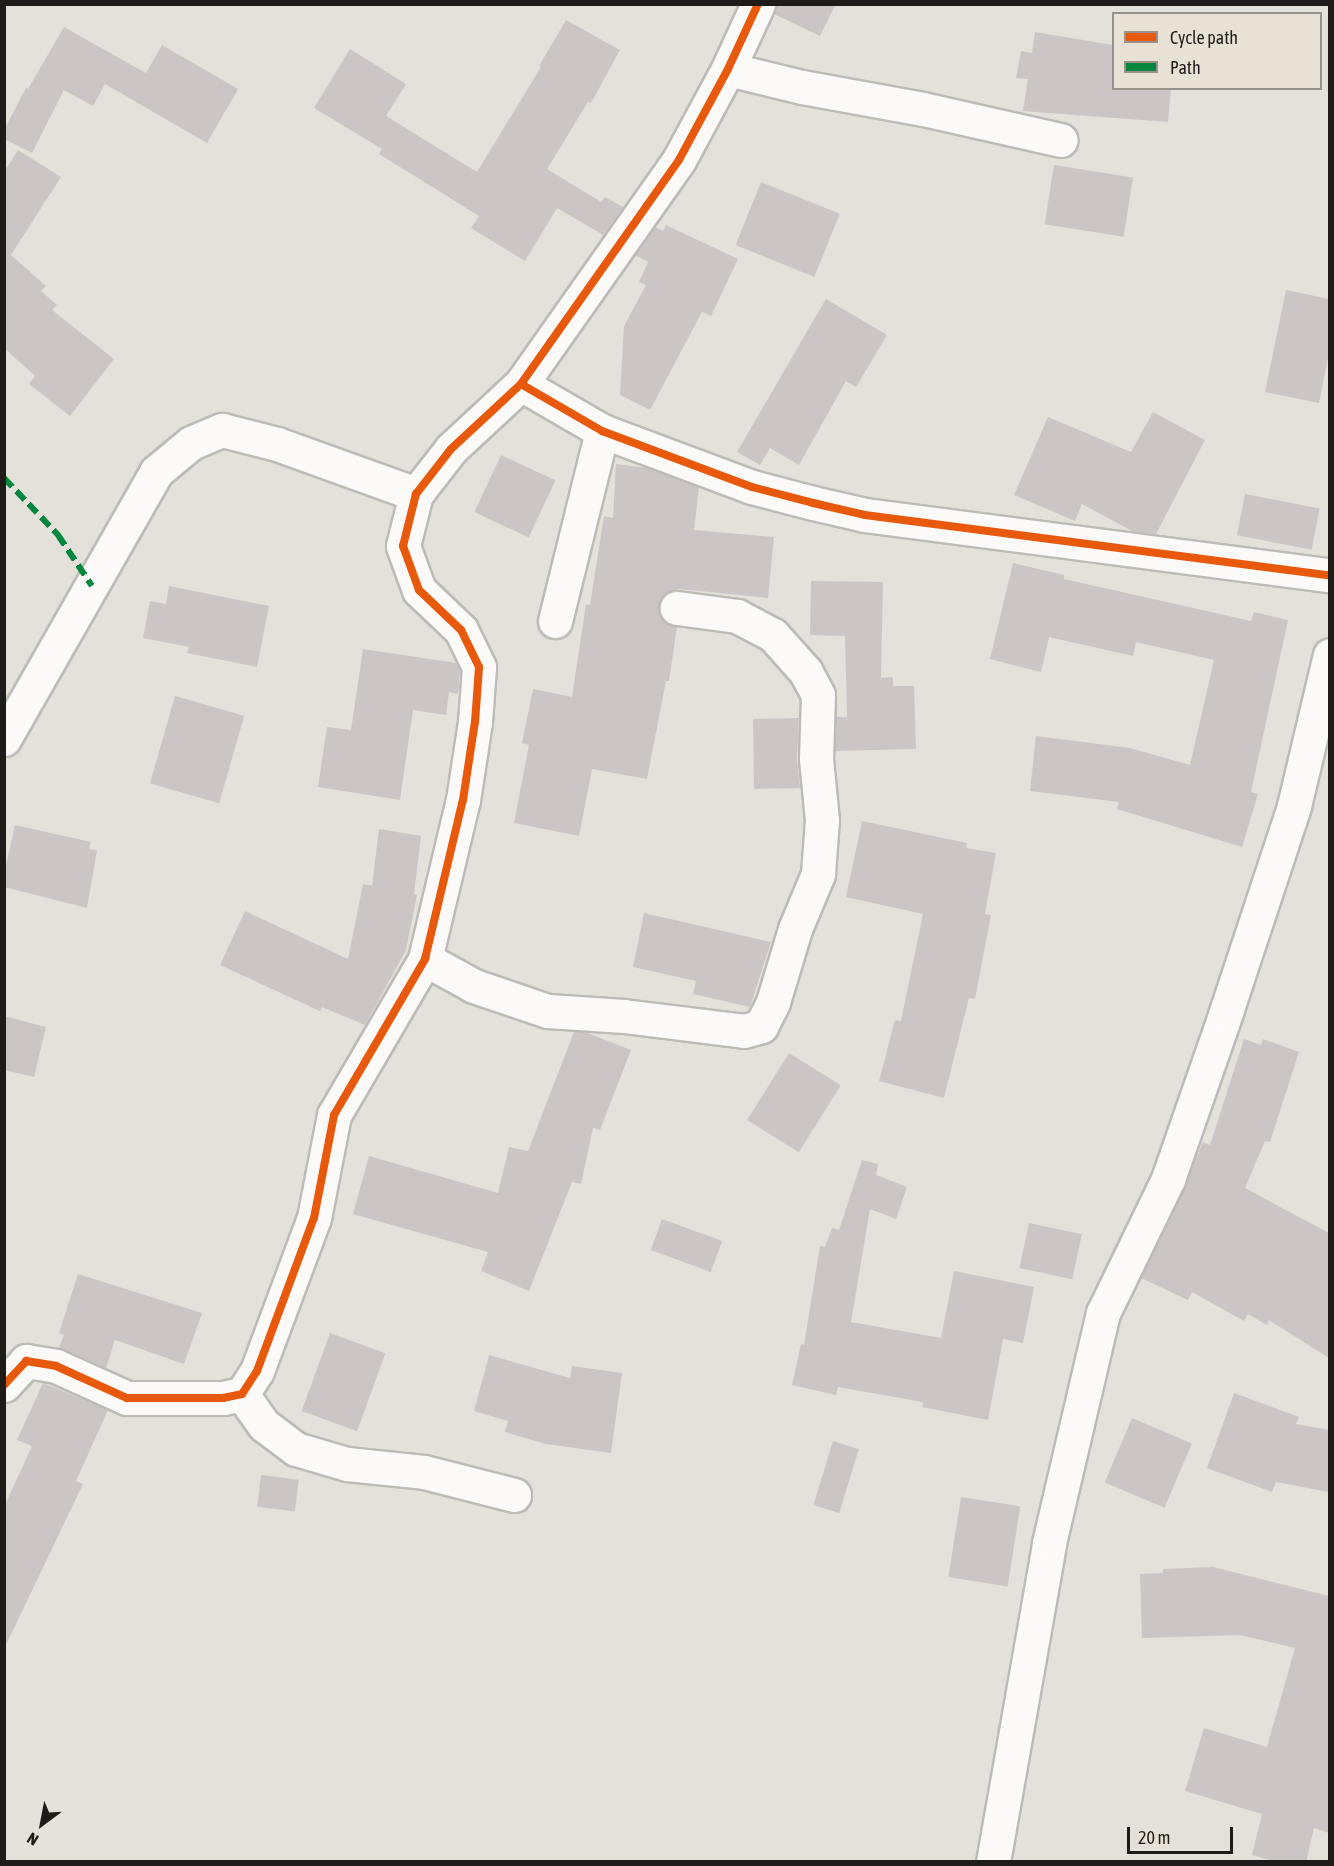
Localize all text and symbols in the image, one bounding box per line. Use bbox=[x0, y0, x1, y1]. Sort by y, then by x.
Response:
legend bbox=[1112, 12, 1322, 90]
text: Cycle path bbox=[1170, 27, 1238, 48]
text: Path bbox=[1170, 57, 1201, 78]
north arrow bbox=[12, 1794, 72, 1854]
scale bar bbox=[1130, 1815, 1236, 1853]
text: 20 m bbox=[1138, 1827, 1170, 1848]
text: N bbox=[24, 1829, 41, 1849]

